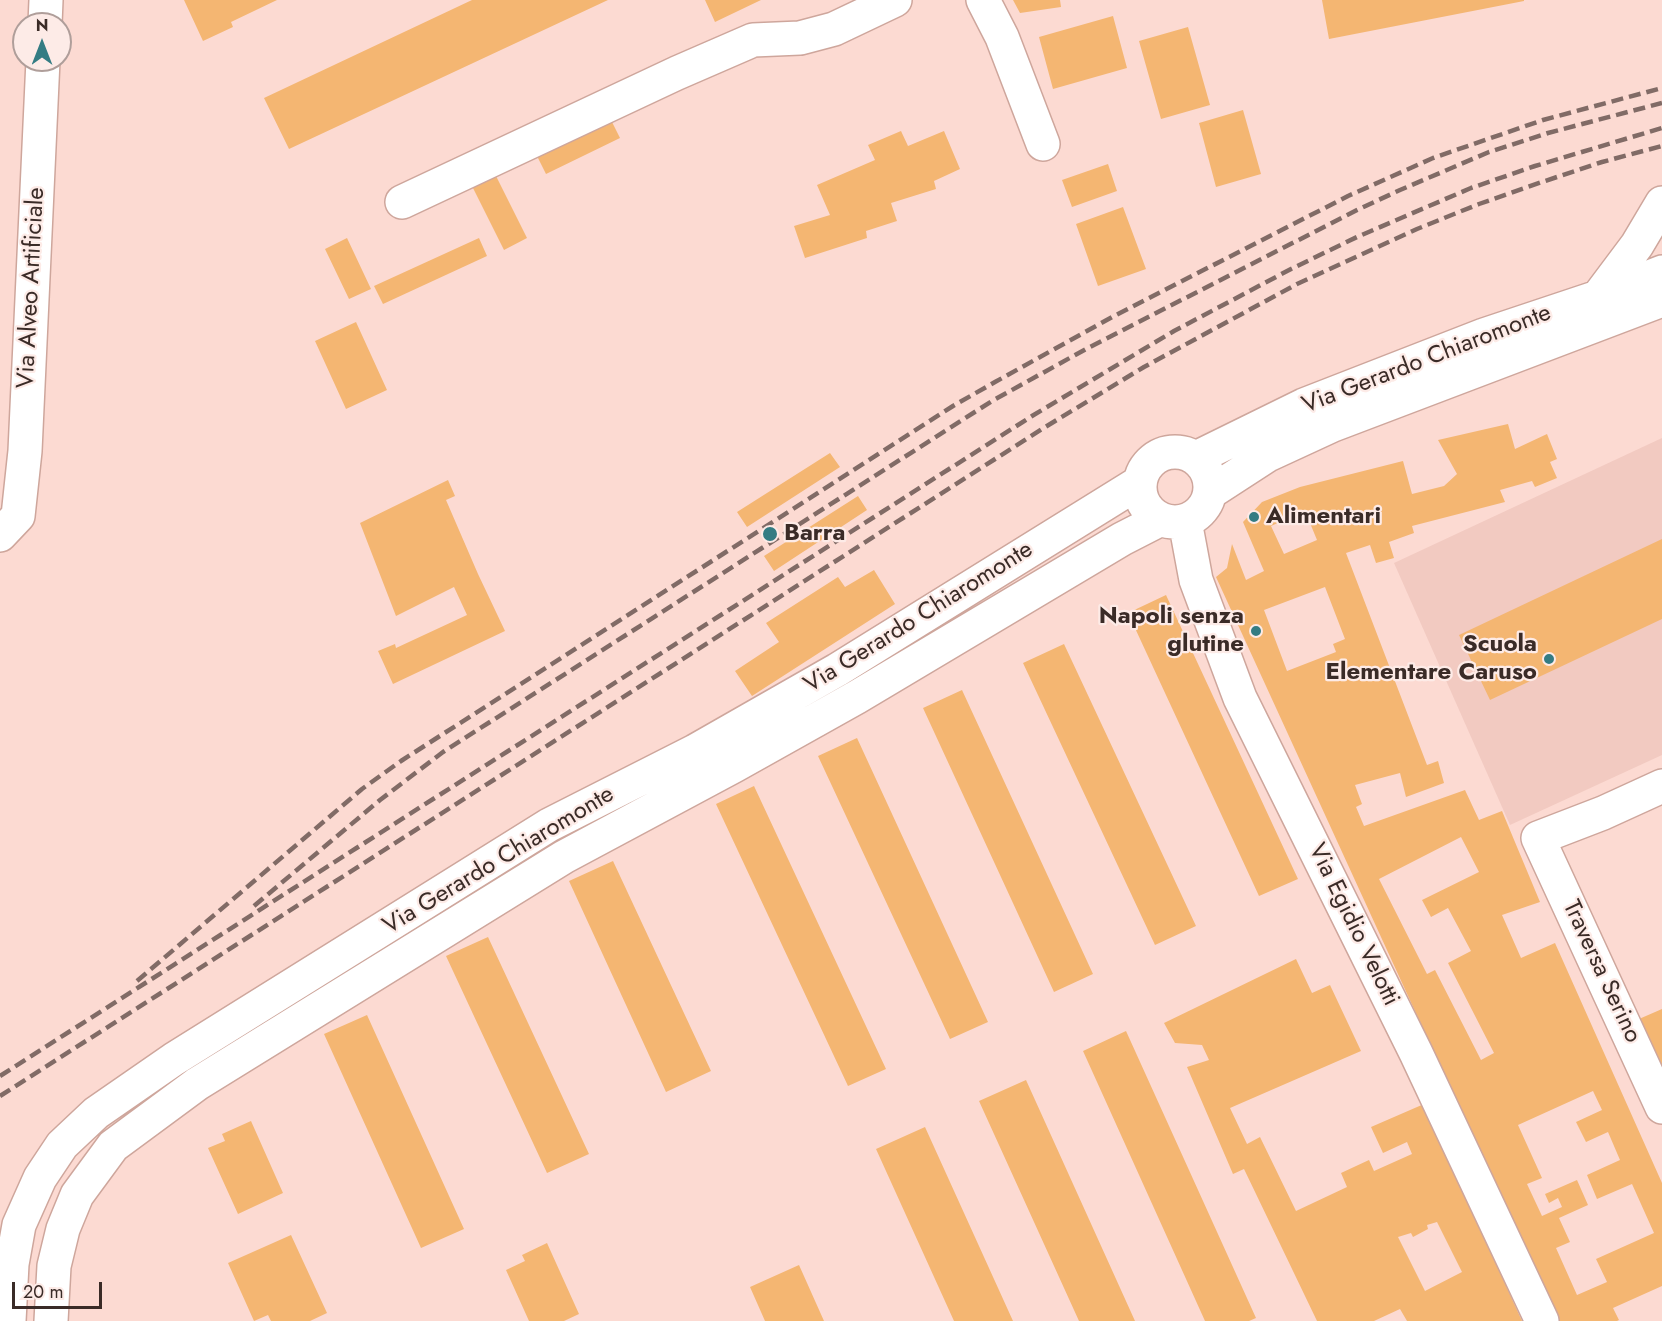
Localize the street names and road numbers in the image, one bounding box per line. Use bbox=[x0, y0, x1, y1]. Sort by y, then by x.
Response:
street label: Via Alveo Artificiale bbox=[12, 187, 52, 389]
street label: Via Gerardo Chiaromonte bbox=[1299, 299, 1555, 421]
street label: Via Gerardo Chiaromonte bbox=[799, 536, 1039, 700]
street label: Via Gerardo Chiaromonte bbox=[378, 781, 620, 941]
street label: Via Egidio Velotti bbox=[1301, 839, 1405, 1011]
street label: Traversa Serino bbox=[1555, 896, 1647, 1048]

